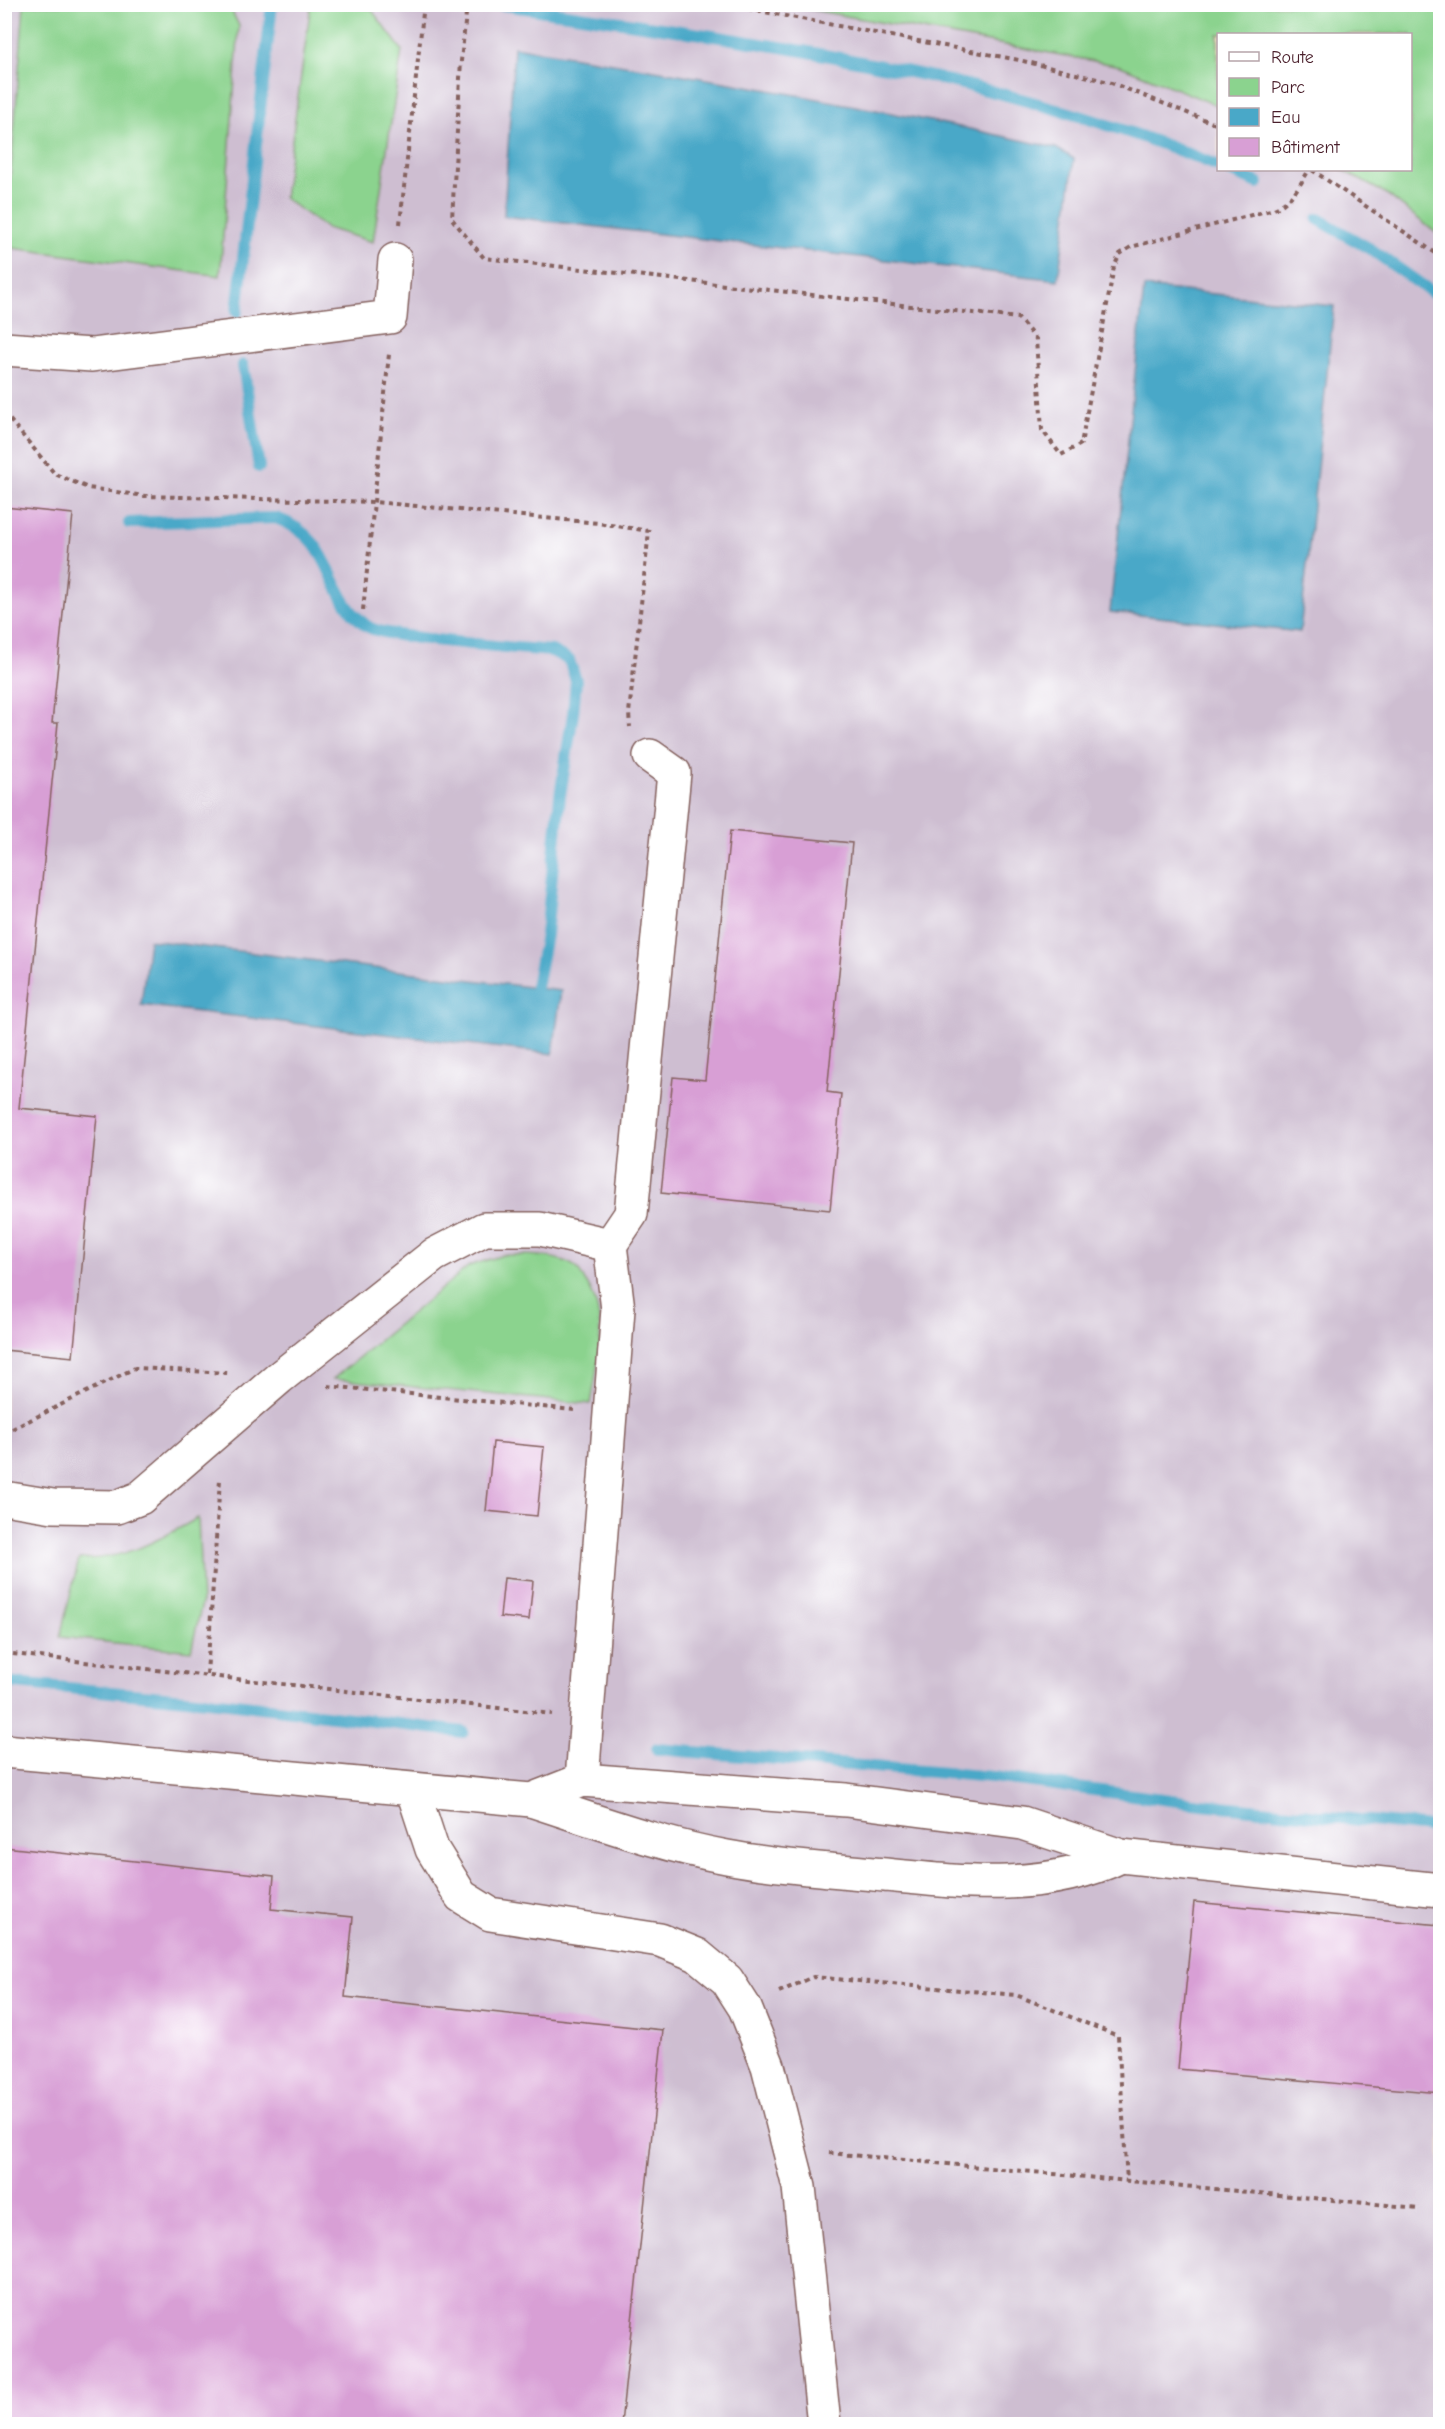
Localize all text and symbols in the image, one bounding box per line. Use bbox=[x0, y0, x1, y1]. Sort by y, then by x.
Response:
legend bbox=[1217, 33, 1412, 171]
text: Route bbox=[1271, 47, 1314, 68]
text: Parc bbox=[1271, 77, 1305, 98]
text: Eau bbox=[1271, 107, 1300, 128]
text: Bâtiment bbox=[1271, 137, 1341, 158]

